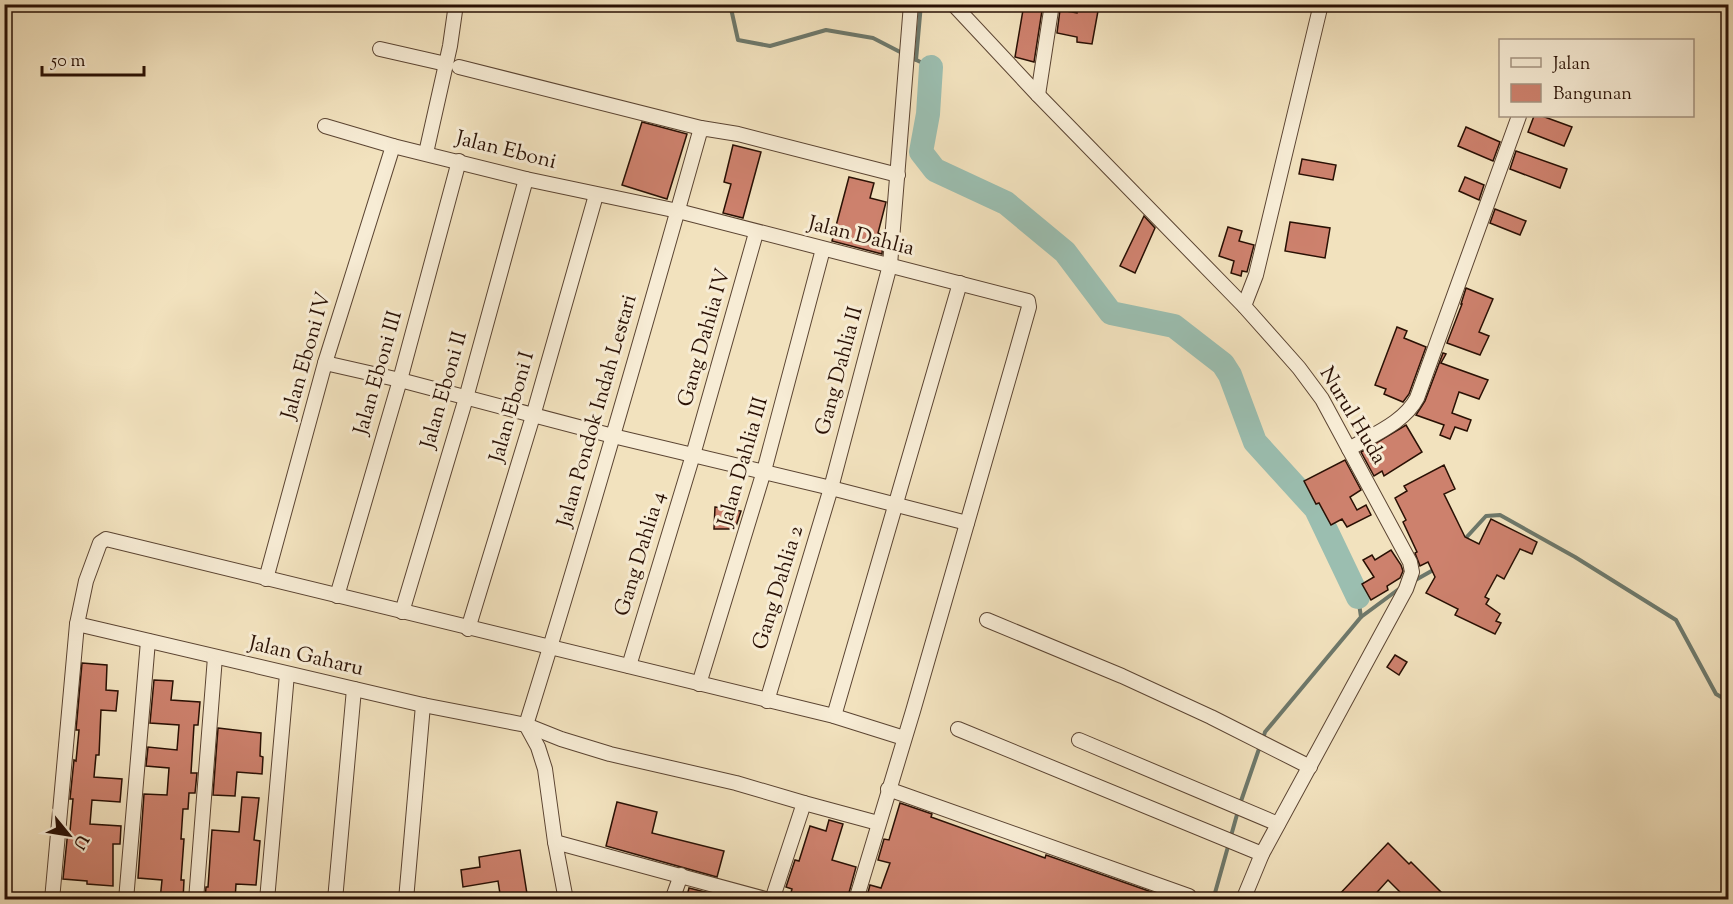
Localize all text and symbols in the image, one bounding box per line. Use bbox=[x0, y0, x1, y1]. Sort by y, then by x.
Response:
scale bar bbox=[42, 39, 144, 77]
legend bbox=[1499, 39, 1694, 117]
text: 50 m bbox=[50, 49, 86, 75]
text: Jalan bbox=[1552, 52, 1591, 78]
text: Bangunan bbox=[1553, 82, 1632, 108]
street label: Jalan Eboni bbox=[452, 124, 559, 178]
street label: Jalan Dahlia bbox=[804, 209, 917, 265]
street label: Gang Dahlia IV bbox=[671, 265, 739, 410]
street label: Jalan Eboni IV bbox=[274, 289, 339, 424]
street label: Jalan Pondok Indah Lestari bbox=[550, 291, 646, 532]
street label: Gang Dahlia II bbox=[808, 303, 872, 439]
street label: Jalan Eboni III bbox=[347, 307, 411, 439]
street label: Jalan Eboni II bbox=[414, 328, 476, 453]
street label: Jalan Eboni I bbox=[483, 348, 543, 467]
street label: Nurul Huda bbox=[1311, 361, 1393, 471]
street label: Jalan Dahlia III bbox=[711, 394, 777, 531]
street label: Gang Dahlia 4 bbox=[608, 488, 674, 620]
street label: Gang Dahlia 2 bbox=[746, 522, 812, 654]
street label: Jalan Gaharu bbox=[245, 629, 366, 685]
north arrow bbox=[39, 805, 99, 865]
text: U bbox=[66, 830, 93, 853]

